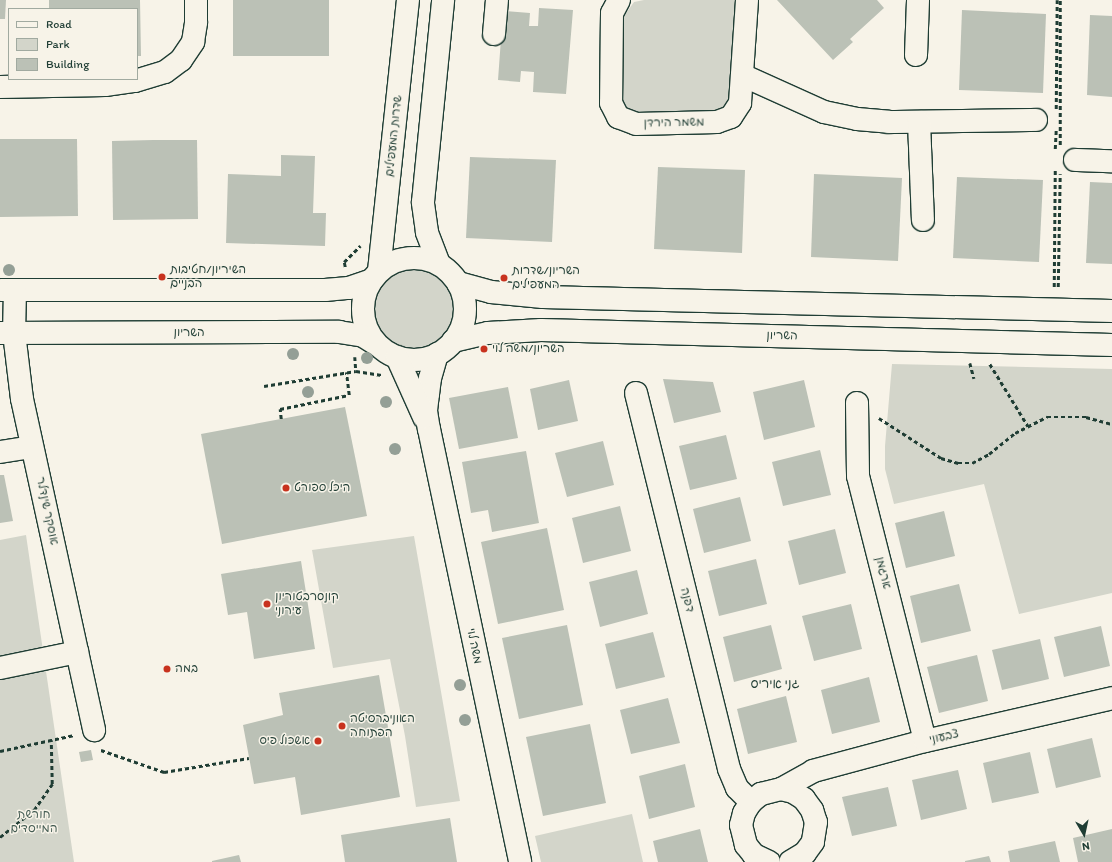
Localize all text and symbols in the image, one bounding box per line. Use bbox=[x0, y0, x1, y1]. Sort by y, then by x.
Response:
legend bbox=[8, 8, 138, 80]
text: Road bbox=[46, 17, 72, 31]
text: Park bbox=[46, 37, 70, 51]
text: Building bbox=[46, 57, 89, 71]
street label: שדרות המעפילים bbox=[383, 94, 405, 178]
street label: משמר הירדן bbox=[644, 115, 704, 131]
place label: השיריון/חטיבות הבניים bbox=[170, 263, 246, 291]
place label: השריון/שדרות המעפילים bbox=[512, 264, 580, 292]
marker: השיריון/חטיבות הבניים bbox=[157, 272, 167, 282]
marker: השריון/שדרות המעפילים bbox=[499, 273, 509, 283]
street label: השריון bbox=[173, 326, 205, 340]
street label: השריון bbox=[766, 329, 798, 343]
place label: השריון/משה לוי bbox=[492, 342, 565, 356]
marker: השריון/משה לוי bbox=[479, 344, 489, 354]
street label: אוסקר שינדלר bbox=[33, 476, 61, 546]
place label: היכל ספורט bbox=[294, 481, 350, 495]
marker: היכל ספורט bbox=[281, 483, 291, 493]
street label: ארגמן bbox=[872, 555, 894, 591]
street label: דפנה bbox=[677, 586, 697, 614]
place label: קונסרבטוריון עירוני bbox=[275, 590, 339, 618]
marker: קונסרבטוריון עירוני bbox=[262, 599, 272, 609]
street label: משה לוי bbox=[463, 627, 485, 665]
place label: במה bbox=[175, 662, 198, 676]
marker: במה bbox=[162, 664, 172, 674]
district label: גני איריס bbox=[750, 676, 800, 692]
place label: האוניברסיטה הפתוחה bbox=[350, 712, 415, 740]
marker: האוניברסיטה הפתוחה bbox=[337, 721, 347, 731]
street label: צבעוני bbox=[928, 727, 960, 747]
place label: אשכול פיס bbox=[259, 734, 310, 748]
marker: אשכול פיס bbox=[313, 736, 323, 746]
park label: חורשת המייסדים bbox=[10, 808, 58, 836]
north arrow bbox=[1064, 814, 1104, 854]
text: N bbox=[1081, 839, 1091, 853]

